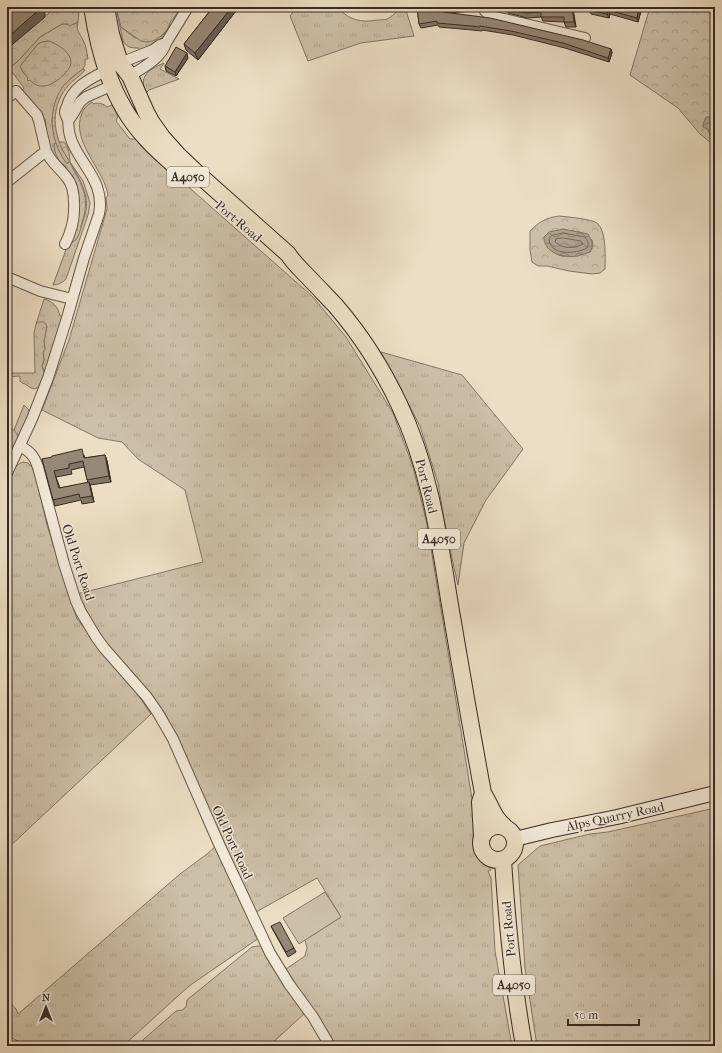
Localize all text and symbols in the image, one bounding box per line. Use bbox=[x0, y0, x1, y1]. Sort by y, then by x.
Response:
road number: A4050 bbox=[167, 167, 209, 187]
street label: Port Road bbox=[212, 198, 266, 246]
street label: Port Road bbox=[412, 457, 441, 516]
street label: Old Port Road bbox=[59, 522, 98, 603]
road number: A4050 bbox=[418, 529, 460, 549]
street label: Alps Quarry Road bbox=[564, 799, 666, 834]
street label: Old Port Road bbox=[209, 803, 257, 882]
street label: Port Road bbox=[499, 899, 518, 958]
road number: A4050 bbox=[493, 975, 535, 995]
north arrow bbox=[26, 987, 66, 1027]
text: N bbox=[42, 991, 51, 1004]
scale bar bbox=[568, 1001, 639, 1027]
text: 50 m bbox=[574, 1008, 598, 1022]

